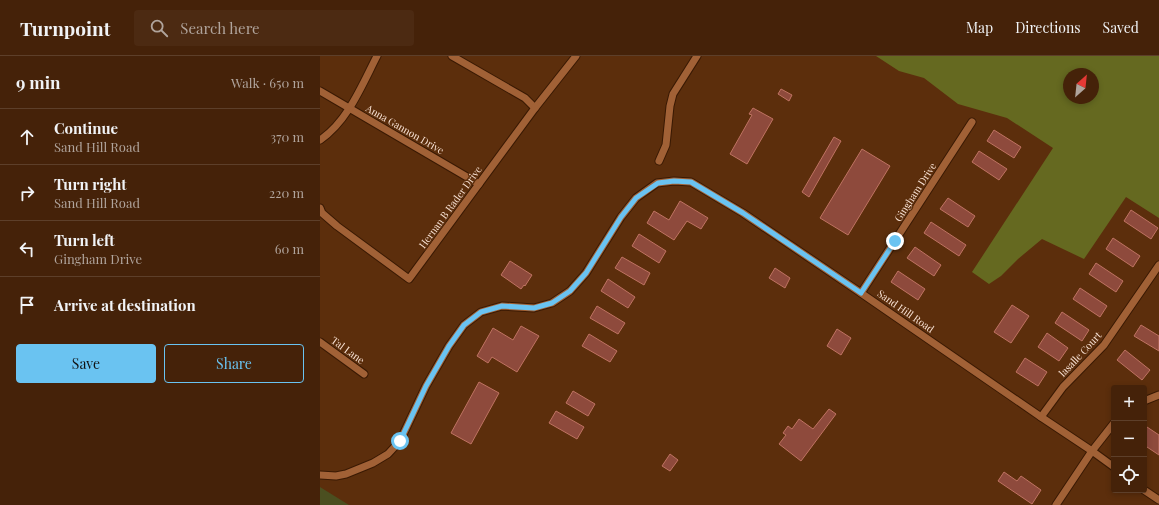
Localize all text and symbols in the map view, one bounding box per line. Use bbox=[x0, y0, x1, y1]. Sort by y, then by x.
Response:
search box bbox=[134, 10, 414, 46]
text: Turnpoint bbox=[20, 15, 110, 41]
icon: search bbox=[148, 17, 170, 39]
text: Search here bbox=[180, 18, 260, 38]
text: Map bbox=[966, 18, 993, 37]
text: Directions bbox=[1015, 18, 1081, 37]
text: Saved bbox=[1103, 18, 1139, 37]
north arrow bbox=[1063, 68, 1099, 104]
text: 9 min bbox=[16, 71, 61, 93]
text: Walk · 650 m bbox=[231, 74, 304, 91]
street label: Anna Gannon Drive bbox=[363, 100, 447, 157]
text: Continue bbox=[54, 118, 118, 138]
icon: ahead bbox=[16, 126, 38, 148]
text: 370 m bbox=[270, 128, 304, 145]
text: Sand Hill Road bbox=[54, 138, 140, 155]
street label: Gingham Drive bbox=[891, 160, 939, 224]
street label: Hernan B Rader Drive bbox=[415, 163, 485, 251]
text: Turn right bbox=[54, 174, 127, 194]
icon: right bbox=[16, 182, 38, 204]
text: 220 m bbox=[269, 184, 304, 201]
text: Sand Hill Road bbox=[54, 194, 140, 211]
text: Turn left bbox=[54, 230, 115, 250]
route end bbox=[886, 232, 904, 250]
icon: left bbox=[16, 238, 38, 260]
text: 60 m bbox=[275, 240, 304, 257]
text: Gingham Drive bbox=[54, 250, 142, 267]
street label: Sand Hill Road bbox=[875, 286, 937, 336]
icon: arrive bbox=[16, 294, 38, 316]
text: Arrive at destination bbox=[54, 295, 196, 315]
street label: lasalle Court bbox=[1056, 328, 1105, 379]
street label: Tal Lane bbox=[328, 333, 368, 367]
button: Save bbox=[16, 344, 156, 383]
button: Share bbox=[164, 344, 304, 383]
map controls bbox=[1111, 385, 1147, 493]
button: + bbox=[1111, 385, 1147, 421]
button: − bbox=[1111, 421, 1147, 457]
route start bbox=[391, 432, 409, 450]
button: locate bbox=[1111, 457, 1147, 493]

